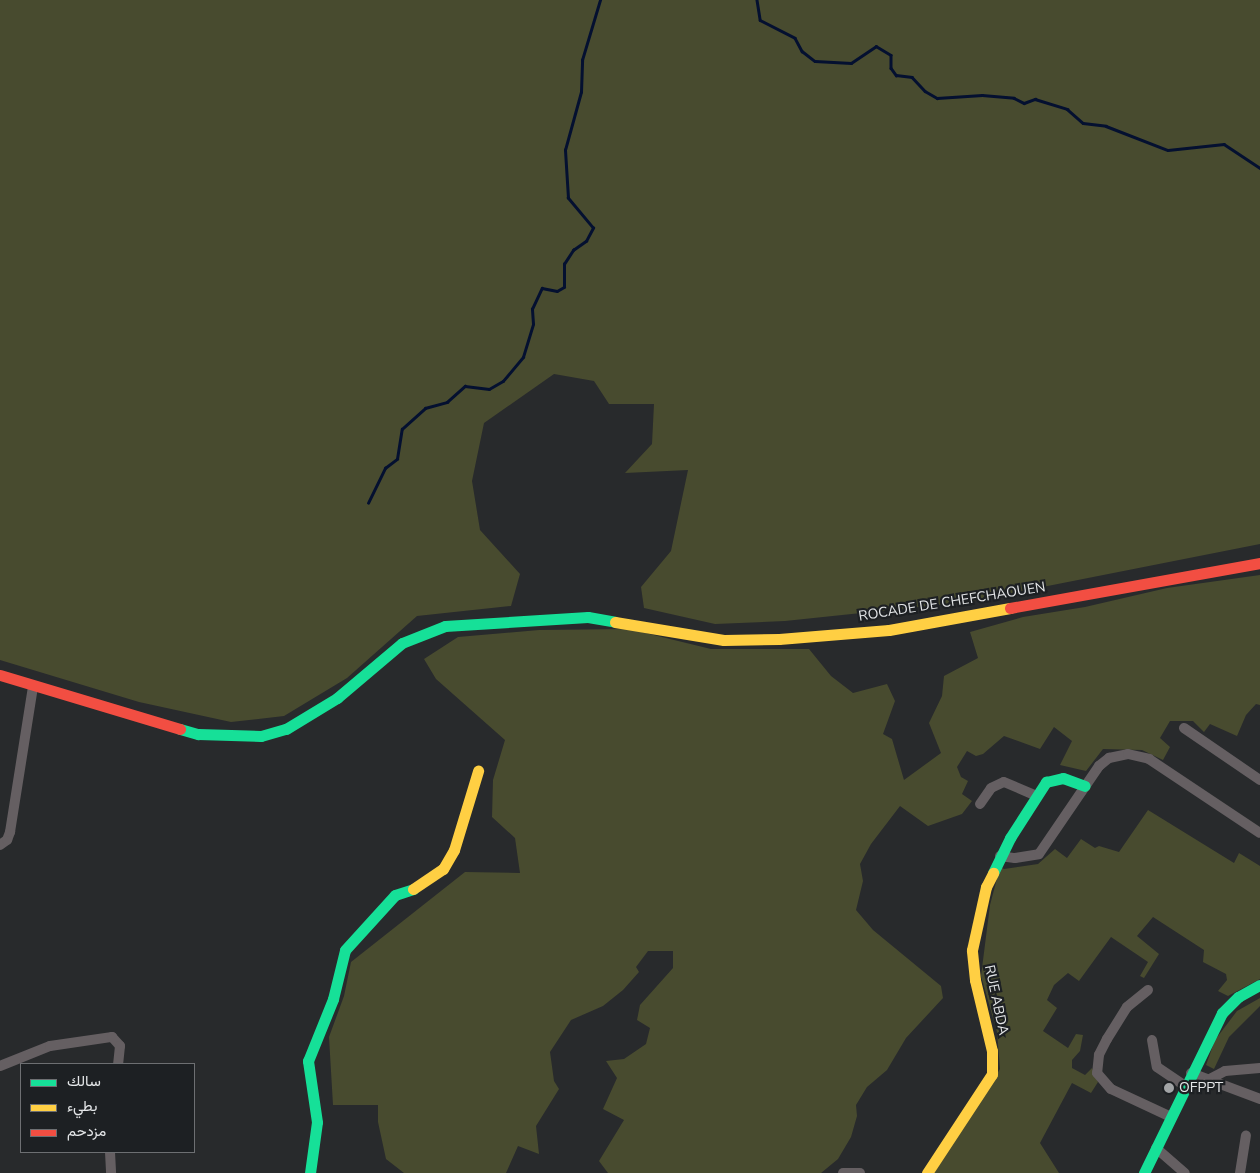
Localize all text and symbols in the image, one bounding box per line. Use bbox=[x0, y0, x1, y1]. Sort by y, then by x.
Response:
street label: ROCADE DE CHEFCHAOUEN bbox=[857, 579, 1047, 625]
street label: RUE ABDA bbox=[980, 963, 1012, 1037]
legend bbox=[20, 1063, 195, 1153]
text: سالك bbox=[67, 1071, 101, 1091]
place label: OFPPT bbox=[1179, 1080, 1223, 1096]
marker: OFPPT bbox=[1163, 1082, 1175, 1094]
text: بطيء bbox=[67, 1096, 97, 1116]
text: مزدحم bbox=[67, 1121, 106, 1141]

